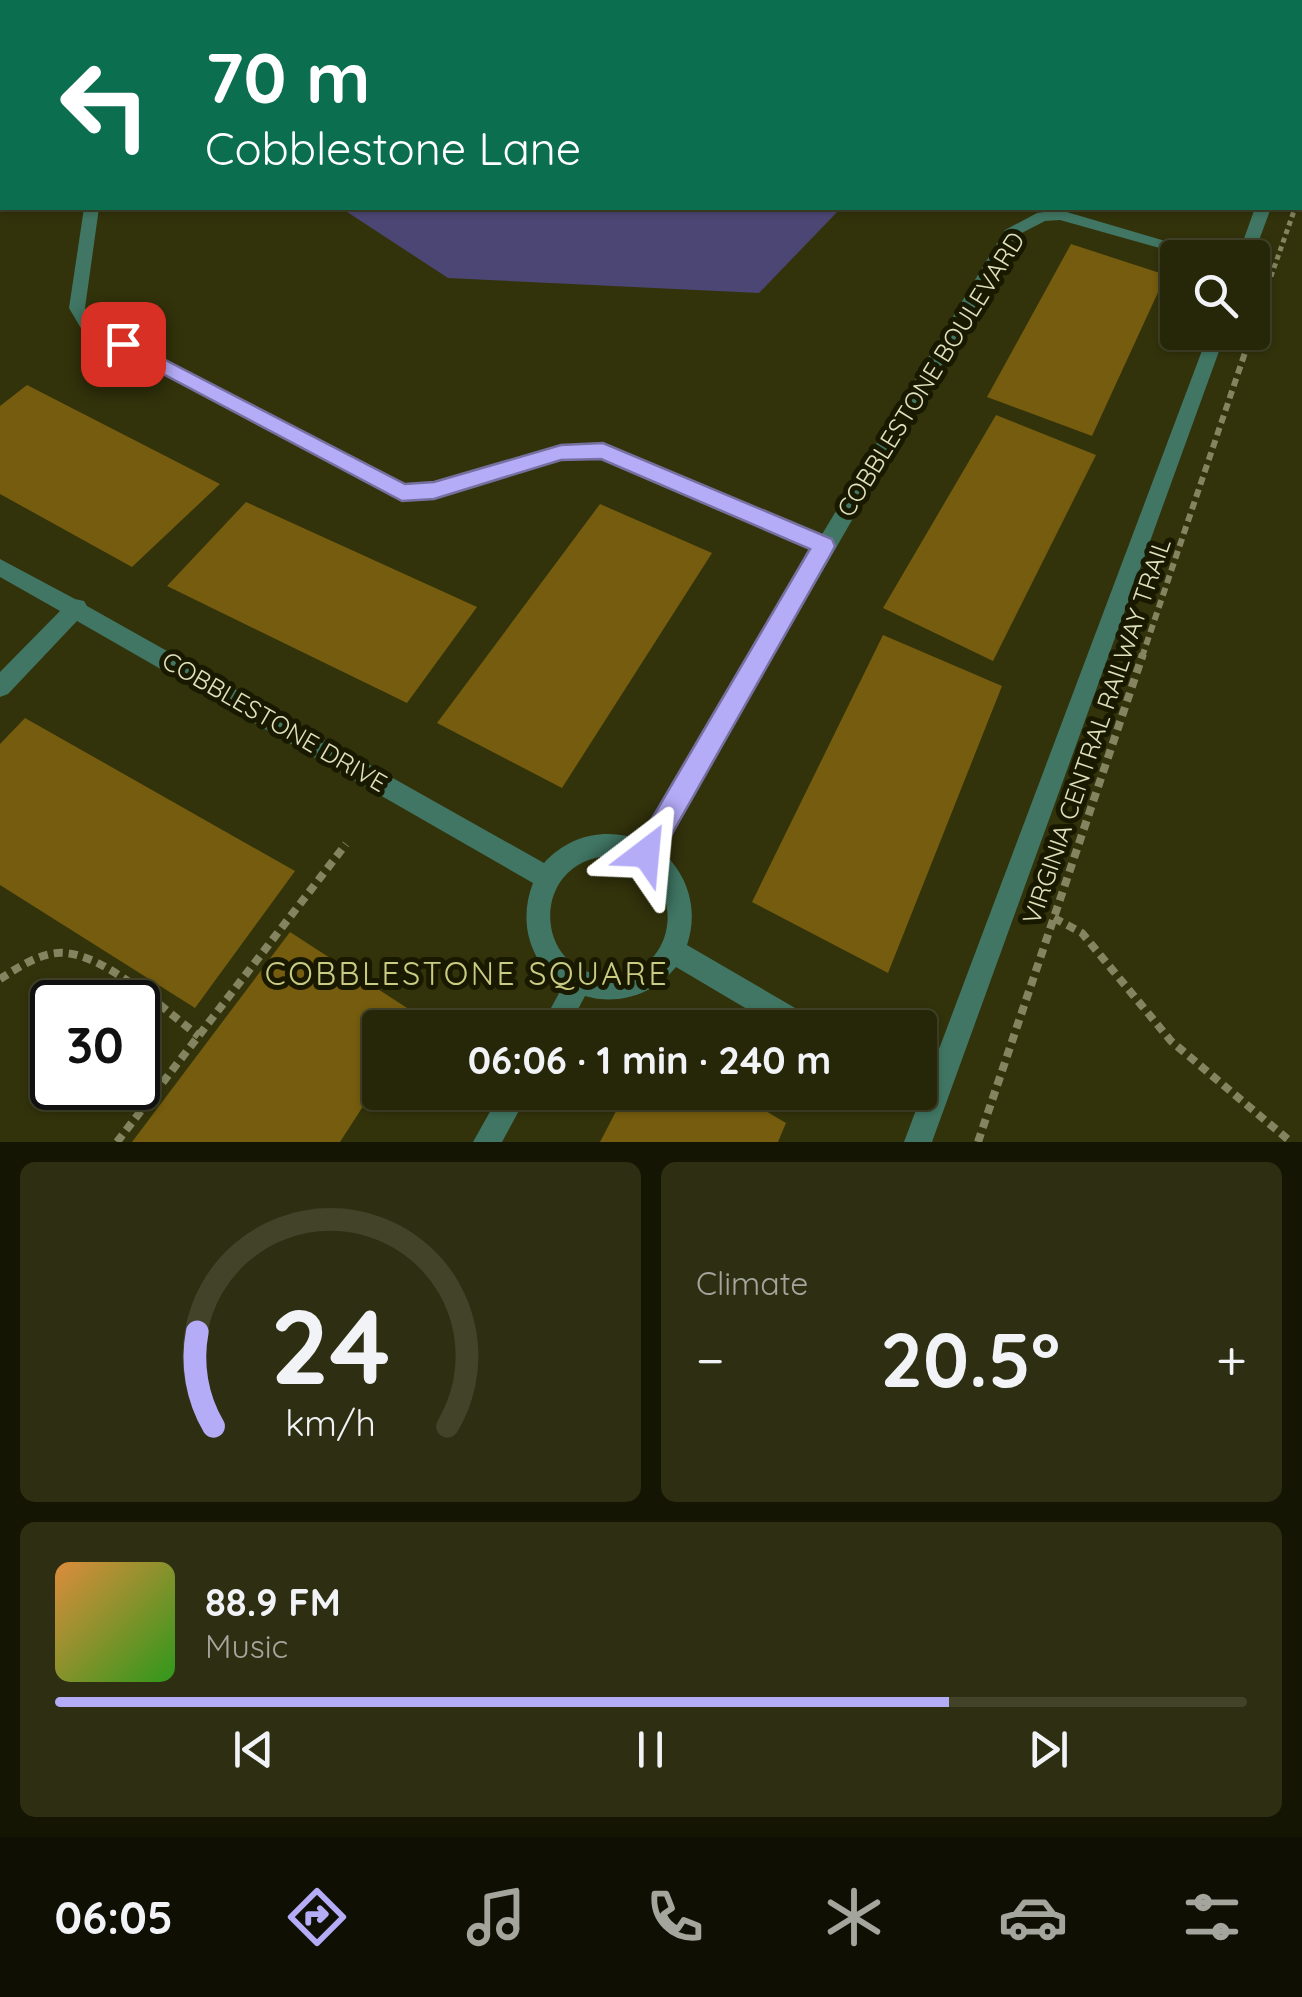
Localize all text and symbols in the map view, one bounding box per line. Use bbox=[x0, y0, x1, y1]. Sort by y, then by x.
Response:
text: 70 m bbox=[205, 33, 371, 121]
icon: left bbox=[40, 40, 170, 170]
text: Cobblestone Lane bbox=[205, 120, 581, 176]
street label: COBBLESTONE BOULEVARD bbox=[829, 226, 1031, 522]
map controls bbox=[1160, 240, 1270, 350]
button: search bbox=[1160, 240, 1270, 350]
pin bbox=[81, 302, 166, 387]
icon: arrive bbox=[96, 317, 151, 372]
street label: VIRGINIA CENTRAL RAILWAY TRAIL bbox=[1015, 534, 1177, 928]
street label: COBBLESTONE DRIVE bbox=[157, 644, 393, 798]
position arrow bbox=[594, 801, 698, 905]
district label: COBBLESTONE SQUARE bbox=[265, 953, 669, 993]
speed limit sign: 30 bbox=[30, 980, 160, 1110]
text: 06:06 · 1 min · 240 m bbox=[468, 1036, 831, 1084]
text: Climate bbox=[696, 1263, 808, 1303]
text: 24 bbox=[270, 1280, 391, 1410]
text: 20.5° bbox=[880, 1312, 1060, 1406]
text: − bbox=[696, 1325, 725, 1394]
text: + bbox=[1216, 1325, 1247, 1394]
text: km/h bbox=[285, 1400, 376, 1445]
text: 88.9 FM bbox=[205, 1578, 341, 1626]
text: Music bbox=[205, 1626, 288, 1666]
icon: previous bbox=[226, 1722, 281, 1777]
icon: pause bbox=[623, 1722, 678, 1777]
icon: next bbox=[1021, 1722, 1076, 1777]
icon: directions bbox=[282, 1882, 352, 1952]
icon: music bbox=[461, 1882, 531, 1952]
icon: phone bbox=[640, 1882, 710, 1952]
icon: climate bbox=[819, 1882, 889, 1952]
icon: car bbox=[998, 1882, 1068, 1952]
icon: filters bbox=[1177, 1882, 1247, 1952]
text: 06:05 bbox=[55, 1889, 173, 1945]

